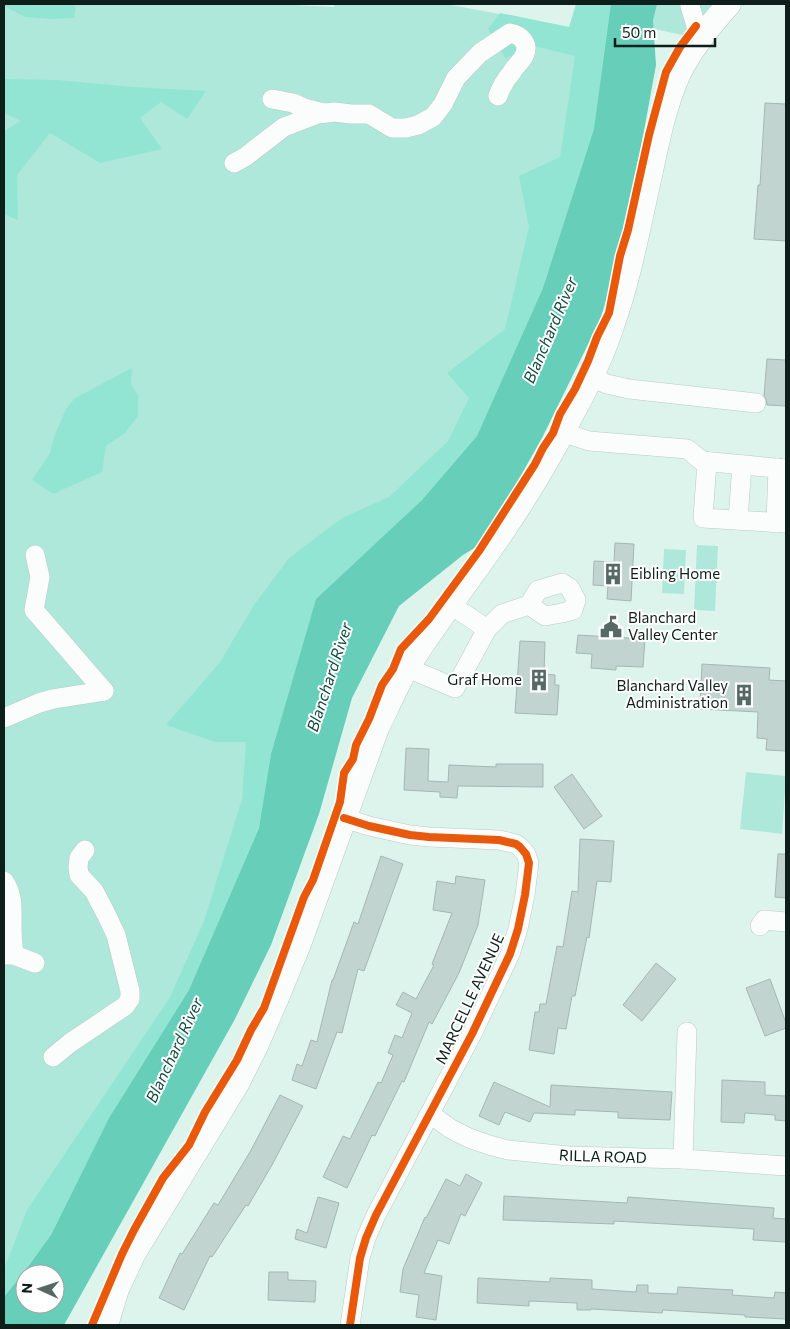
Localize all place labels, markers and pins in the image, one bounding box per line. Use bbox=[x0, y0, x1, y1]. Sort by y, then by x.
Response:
building icon: Eibling Home bbox=[600, 561, 626, 587]
place label: Eibling Home bbox=[630, 564, 720, 582]
place label: Blanchard Valley Center bbox=[628, 608, 718, 643]
public building icon: Blanchard Valley Center bbox=[598, 614, 624, 640]
building icon: Graf Home bbox=[526, 667, 552, 693]
place label: Graf Home bbox=[447, 670, 522, 688]
place label: Blanchard Valley Administration bbox=[616, 676, 728, 711]
building icon: Blanchard Valley Administration bbox=[731, 682, 757, 708]

